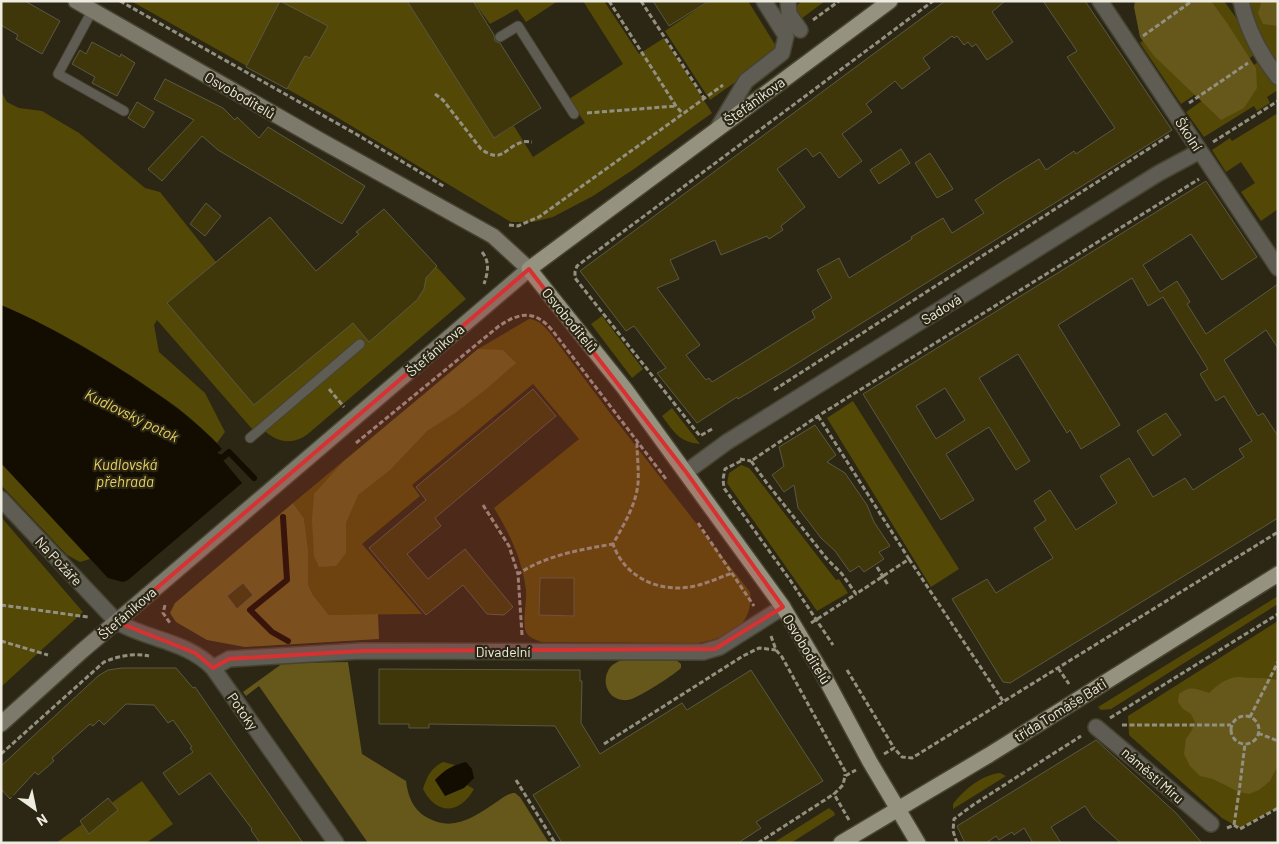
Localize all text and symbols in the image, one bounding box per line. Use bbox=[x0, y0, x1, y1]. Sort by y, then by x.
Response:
street label: Osvoboditelů bbox=[202, 68, 278, 122]
street label: Štefánikova bbox=[720, 73, 788, 129]
street label: Školní bbox=[1172, 114, 1206, 154]
street label: Osvoboditelů bbox=[539, 284, 601, 356]
street label: Sadová bbox=[918, 290, 964, 328]
street label: Štefánikova bbox=[403, 320, 467, 380]
water label: Kudlovský potok bbox=[82, 385, 182, 446]
water label: Kudlovská přehrada bbox=[93, 455, 157, 490]
street label: Na Požáře bbox=[32, 533, 86, 589]
street label: Štefánikova bbox=[95, 583, 159, 643]
street label: Osvoboditelů bbox=[779, 611, 835, 687]
street label: Divadelní bbox=[476, 643, 530, 660]
street label: třída Tomáše Bati bbox=[1011, 675, 1109, 745]
street label: Potoky bbox=[224, 689, 262, 733]
street label: náměstí Míru bbox=[1118, 743, 1188, 807]
north arrow bbox=[10, 784, 60, 834]
text: N bbox=[34, 811, 51, 830]

